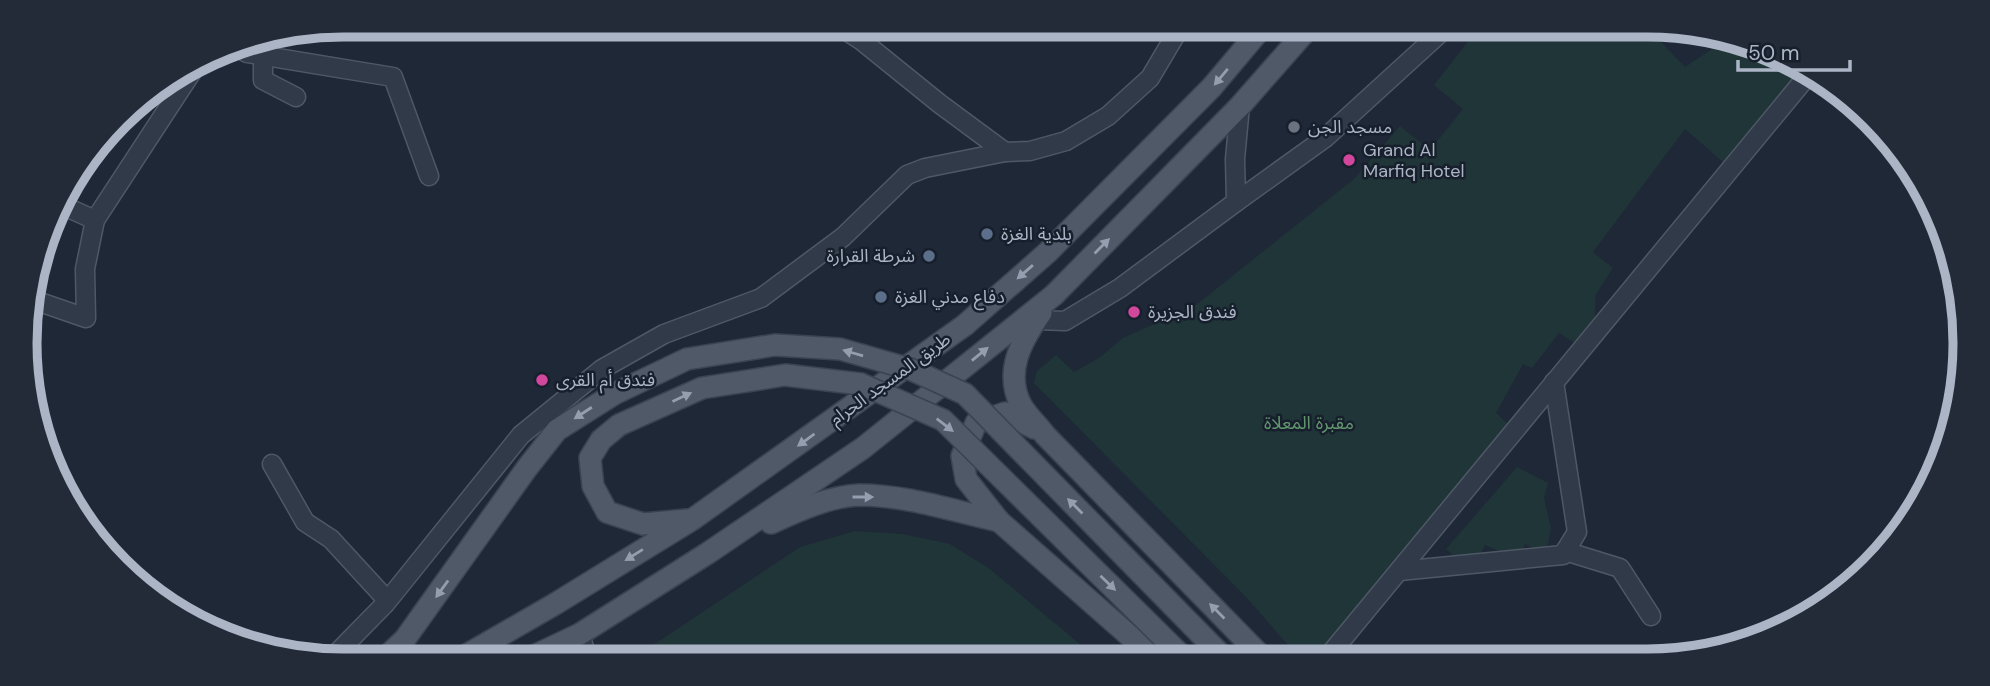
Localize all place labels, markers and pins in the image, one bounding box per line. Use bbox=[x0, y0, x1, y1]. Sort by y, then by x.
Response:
place label: مسجد الجن bbox=[1308, 115, 1392, 139]
marker: مسجد الجن bbox=[1286, 119, 1302, 135]
place label: Grand Al Marfiq Hotel bbox=[1363, 138, 1464, 183]
marker: Grand Al Marfiq Hotel bbox=[1341, 152, 1357, 168]
place label: بلدية الغزة bbox=[1001, 222, 1072, 246]
marker: بلدية الغزة bbox=[979, 226, 995, 242]
place label: شرطة القرارة bbox=[827, 244, 915, 268]
marker: شرطة القرارة bbox=[921, 248, 937, 264]
place label: دفاع مدني الغزة bbox=[895, 285, 1005, 311]
marker: دفاع مدني الغزة bbox=[873, 289, 889, 305]
place label: فندق الجزيرة bbox=[1148, 300, 1237, 324]
marker: فندق الجزيرة bbox=[1126, 304, 1142, 320]
place label: فندق أم القرى bbox=[556, 368, 655, 394]
marker: فندق أم القرى bbox=[534, 372, 550, 388]

